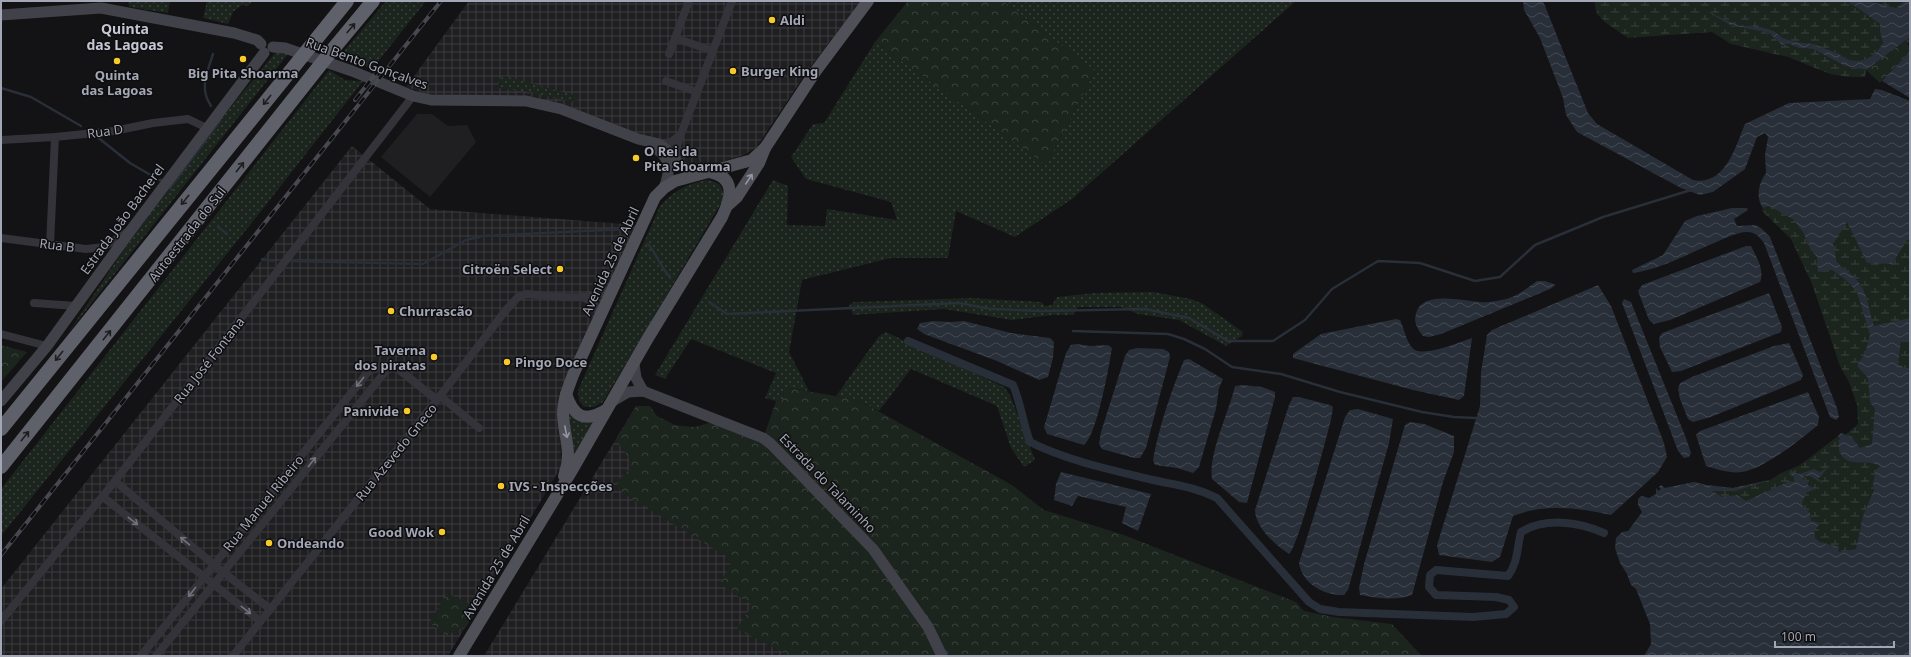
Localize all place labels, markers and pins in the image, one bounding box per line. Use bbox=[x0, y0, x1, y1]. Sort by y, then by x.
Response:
place label: Aldi bbox=[780, 11, 805, 29]
marker: Aldi bbox=[767, 15, 777, 25]
marker: Big Pita Shoarma bbox=[238, 54, 248, 64]
marker: Quinta das Lagoas bbox=[112, 56, 122, 66]
place label: Burger King bbox=[741, 62, 818, 80]
place label: Big Pita Shoarma bbox=[188, 64, 298, 82]
place label: Quinta das Lagoas bbox=[81, 66, 153, 99]
marker: Burger King bbox=[728, 66, 738, 76]
place label: O Rei da Pita Shoarma bbox=[644, 142, 731, 175]
marker: O Rei da Pita Shoarma bbox=[631, 153, 641, 163]
place label: Citroën Select bbox=[462, 260, 552, 278]
marker: Citroën Select bbox=[555, 264, 565, 274]
place label: Churrascão bbox=[399, 302, 473, 320]
marker: Churrascão bbox=[386, 306, 396, 316]
place label: Taverna dos piratas bbox=[354, 341, 426, 374]
marker: Taverna dos piratas bbox=[429, 352, 439, 362]
place label: Pingo Doce bbox=[515, 353, 587, 371]
marker: Pingo Doce bbox=[502, 357, 512, 367]
place label: Panivide bbox=[344, 402, 399, 420]
marker: Panivide bbox=[402, 406, 412, 416]
place label: IVS - Inspecções bbox=[509, 477, 612, 495]
marker: IVS - Inspecções bbox=[496, 481, 506, 491]
place label: Good Wok bbox=[368, 523, 435, 541]
marker: Good Wok bbox=[437, 527, 447, 537]
place label: Ondeando bbox=[277, 534, 344, 552]
marker: Ondeando bbox=[264, 538, 274, 548]

